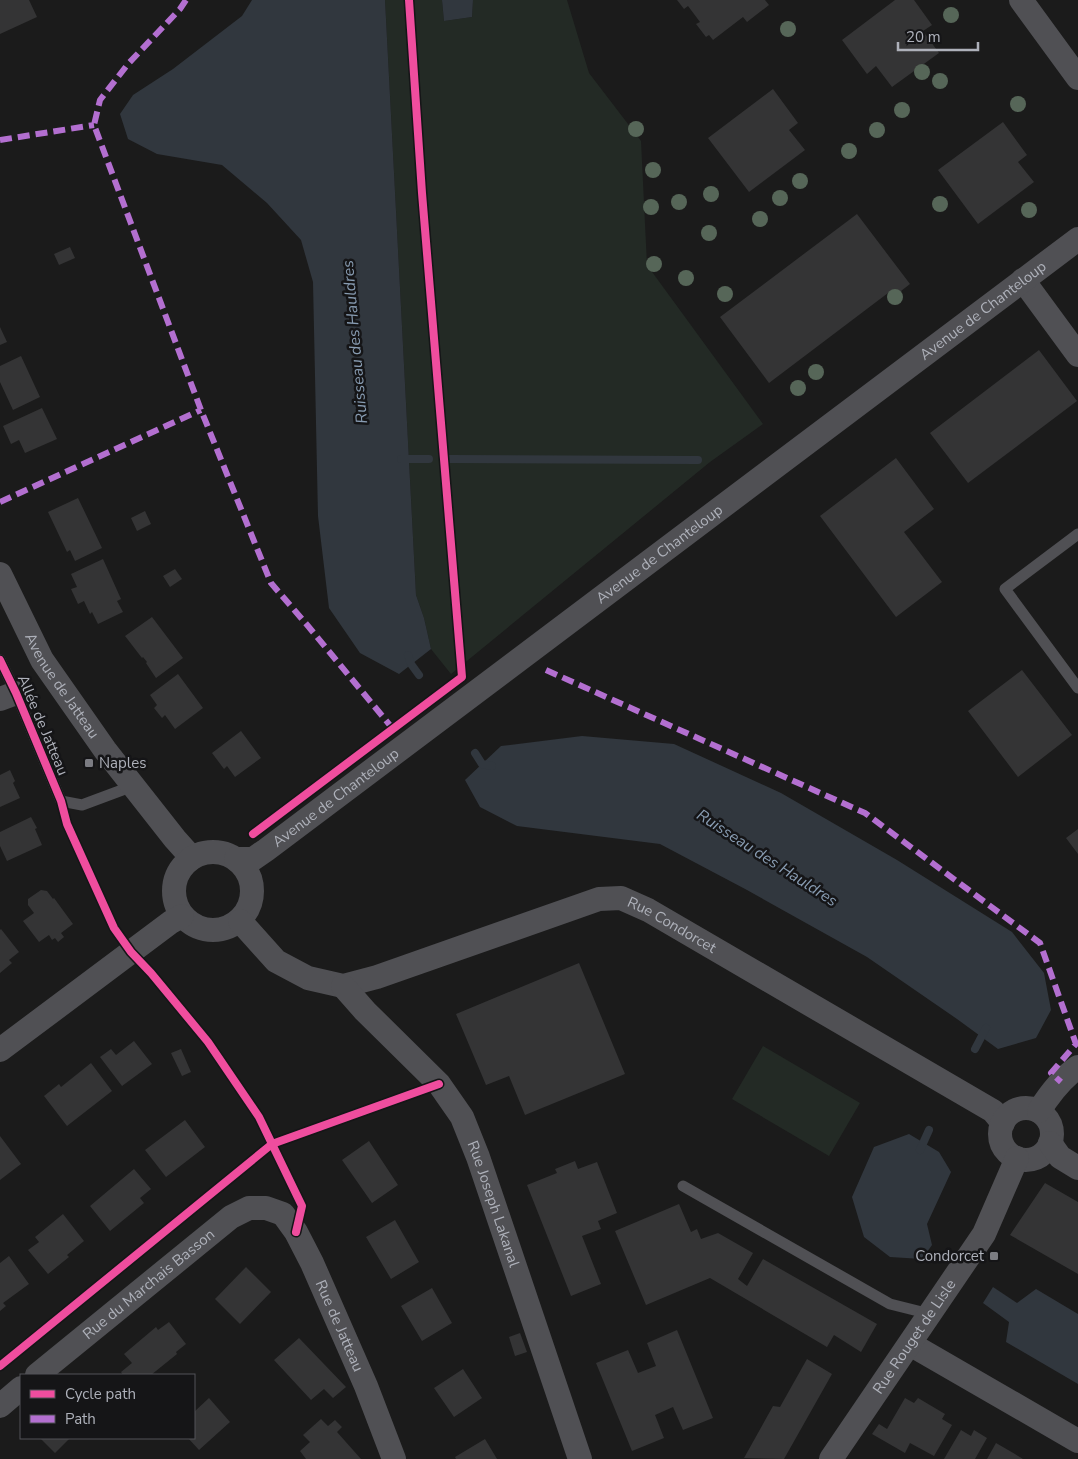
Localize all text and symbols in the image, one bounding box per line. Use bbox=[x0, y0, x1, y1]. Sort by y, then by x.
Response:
scale bar bbox=[898, 20, 978, 52]
text: 20 m bbox=[906, 27, 941, 47]
street label: Avenue de Chanteloup bbox=[915, 256, 1051, 365]
water label: Ruisseau des Hauldres bbox=[337, 259, 373, 425]
street label: Avenue de Chanteloup bbox=[592, 500, 727, 608]
street label: Avenue de Jatteau bbox=[20, 629, 104, 743]
street label: Allée de Jatteau bbox=[13, 672, 73, 778]
street label: Avenue de Chanteloup bbox=[268, 743, 403, 852]
place label: Naples bbox=[99, 753, 146, 773]
marker: Naples bbox=[83, 757, 95, 769]
water label: Ruisseau des Hauldres bbox=[692, 804, 842, 912]
street label: Rue Condorcet bbox=[624, 892, 721, 958]
street label: Rue Joseph Lakanal bbox=[463, 1138, 525, 1270]
street label: Rue du Marchais Basson bbox=[78, 1224, 219, 1344]
place label: Condorcet bbox=[915, 1246, 985, 1266]
marker: Condorcet bbox=[988, 1250, 1000, 1262]
street label: Rue Rouget de Lisle bbox=[868, 1275, 960, 1398]
street label: Rue de Jatteau bbox=[311, 1277, 368, 1375]
legend bbox=[20, 1374, 195, 1439]
text: Cycle path bbox=[65, 1384, 136, 1404]
text: Path bbox=[65, 1409, 96, 1429]

